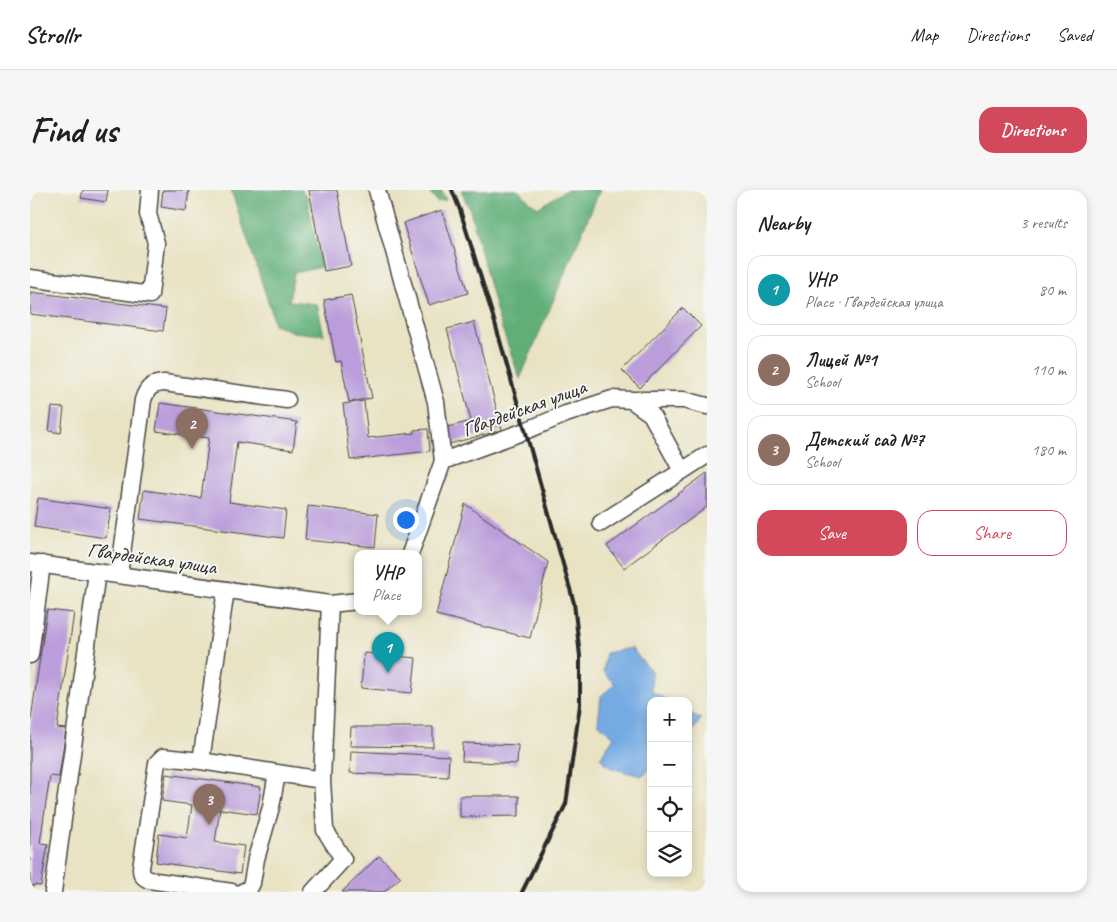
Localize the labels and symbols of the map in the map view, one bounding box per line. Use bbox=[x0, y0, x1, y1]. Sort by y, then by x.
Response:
street label: Гвардейская улица bbox=[459, 373, 591, 442]
pin: 2 bbox=[176, 408, 208, 449]
your location bbox=[393, 507, 419, 533]
street label: Гвардейская улица bbox=[86, 536, 220, 580]
pin: 1 bbox=[372, 632, 404, 673]
pin: 3 bbox=[193, 784, 225, 825]

